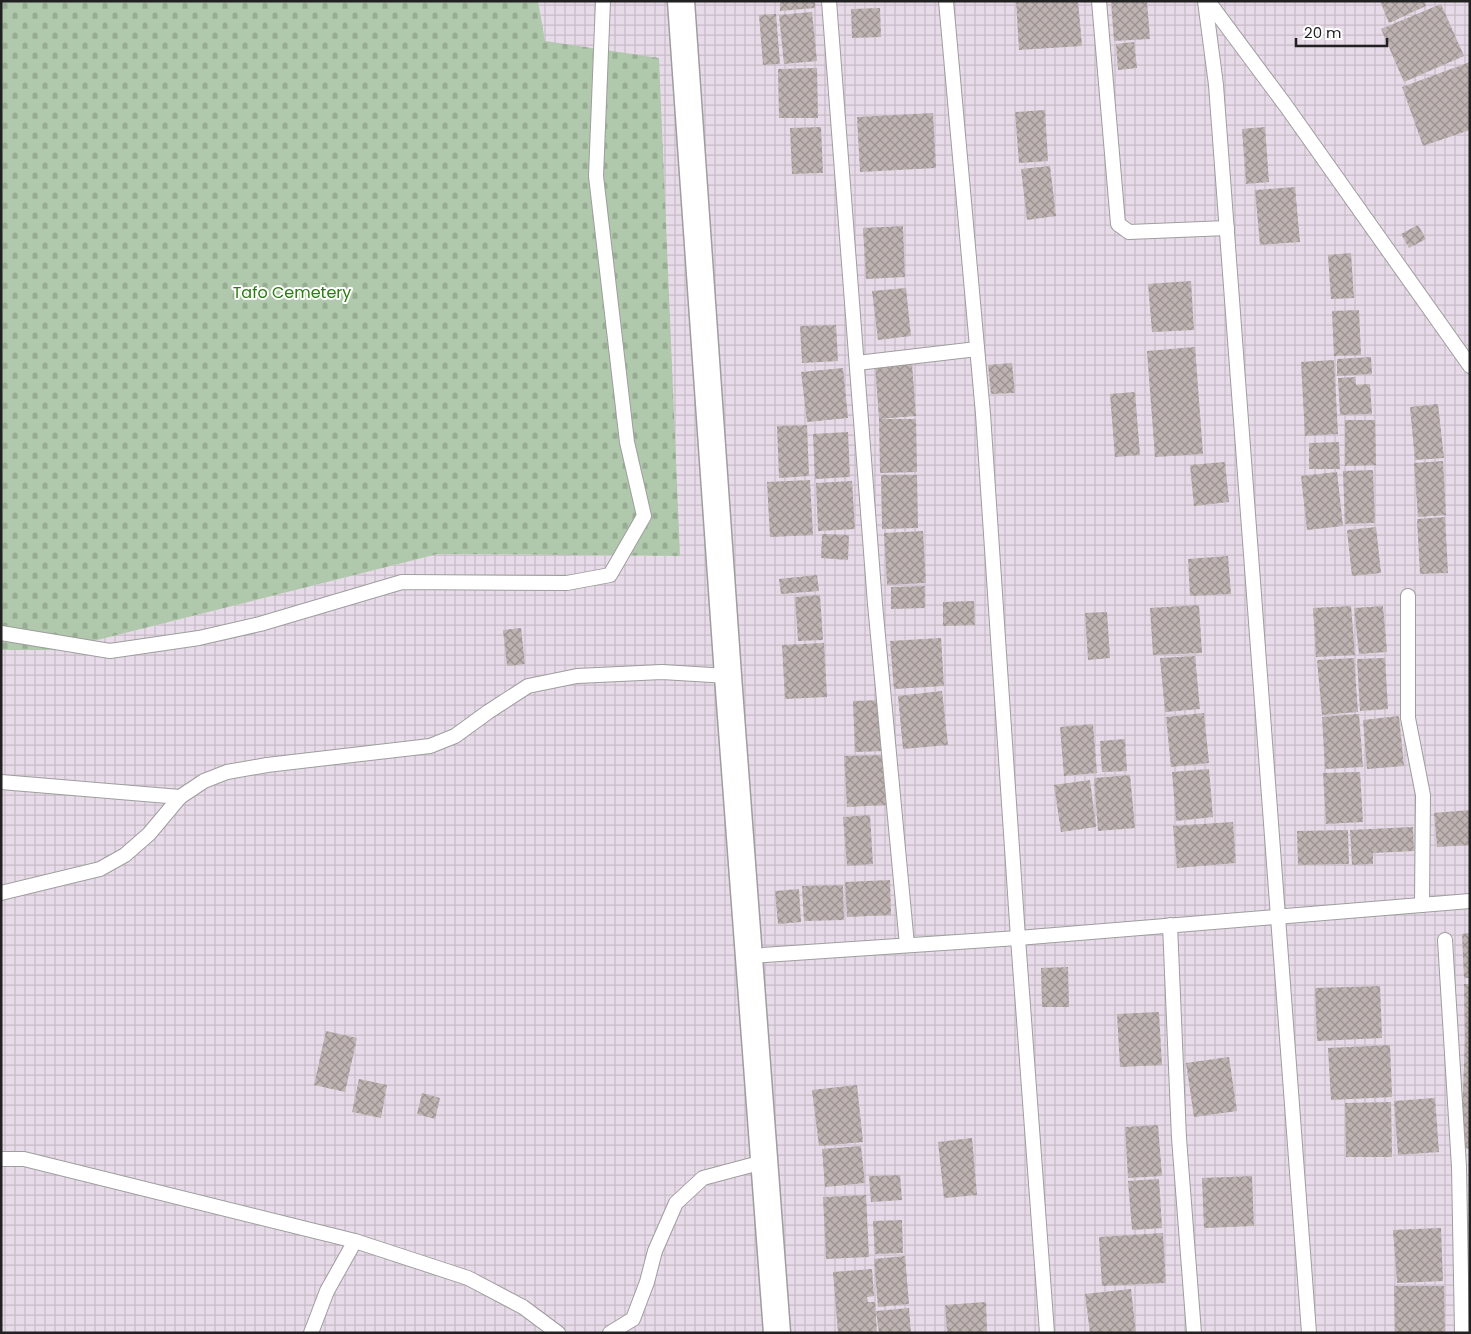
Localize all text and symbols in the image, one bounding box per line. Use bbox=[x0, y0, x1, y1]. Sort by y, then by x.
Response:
scale bar bbox=[1296, 15, 1387, 47]
text: 20 m bbox=[1304, 22, 1342, 43]
park label: Tafo Cemetery bbox=[233, 281, 351, 304]

